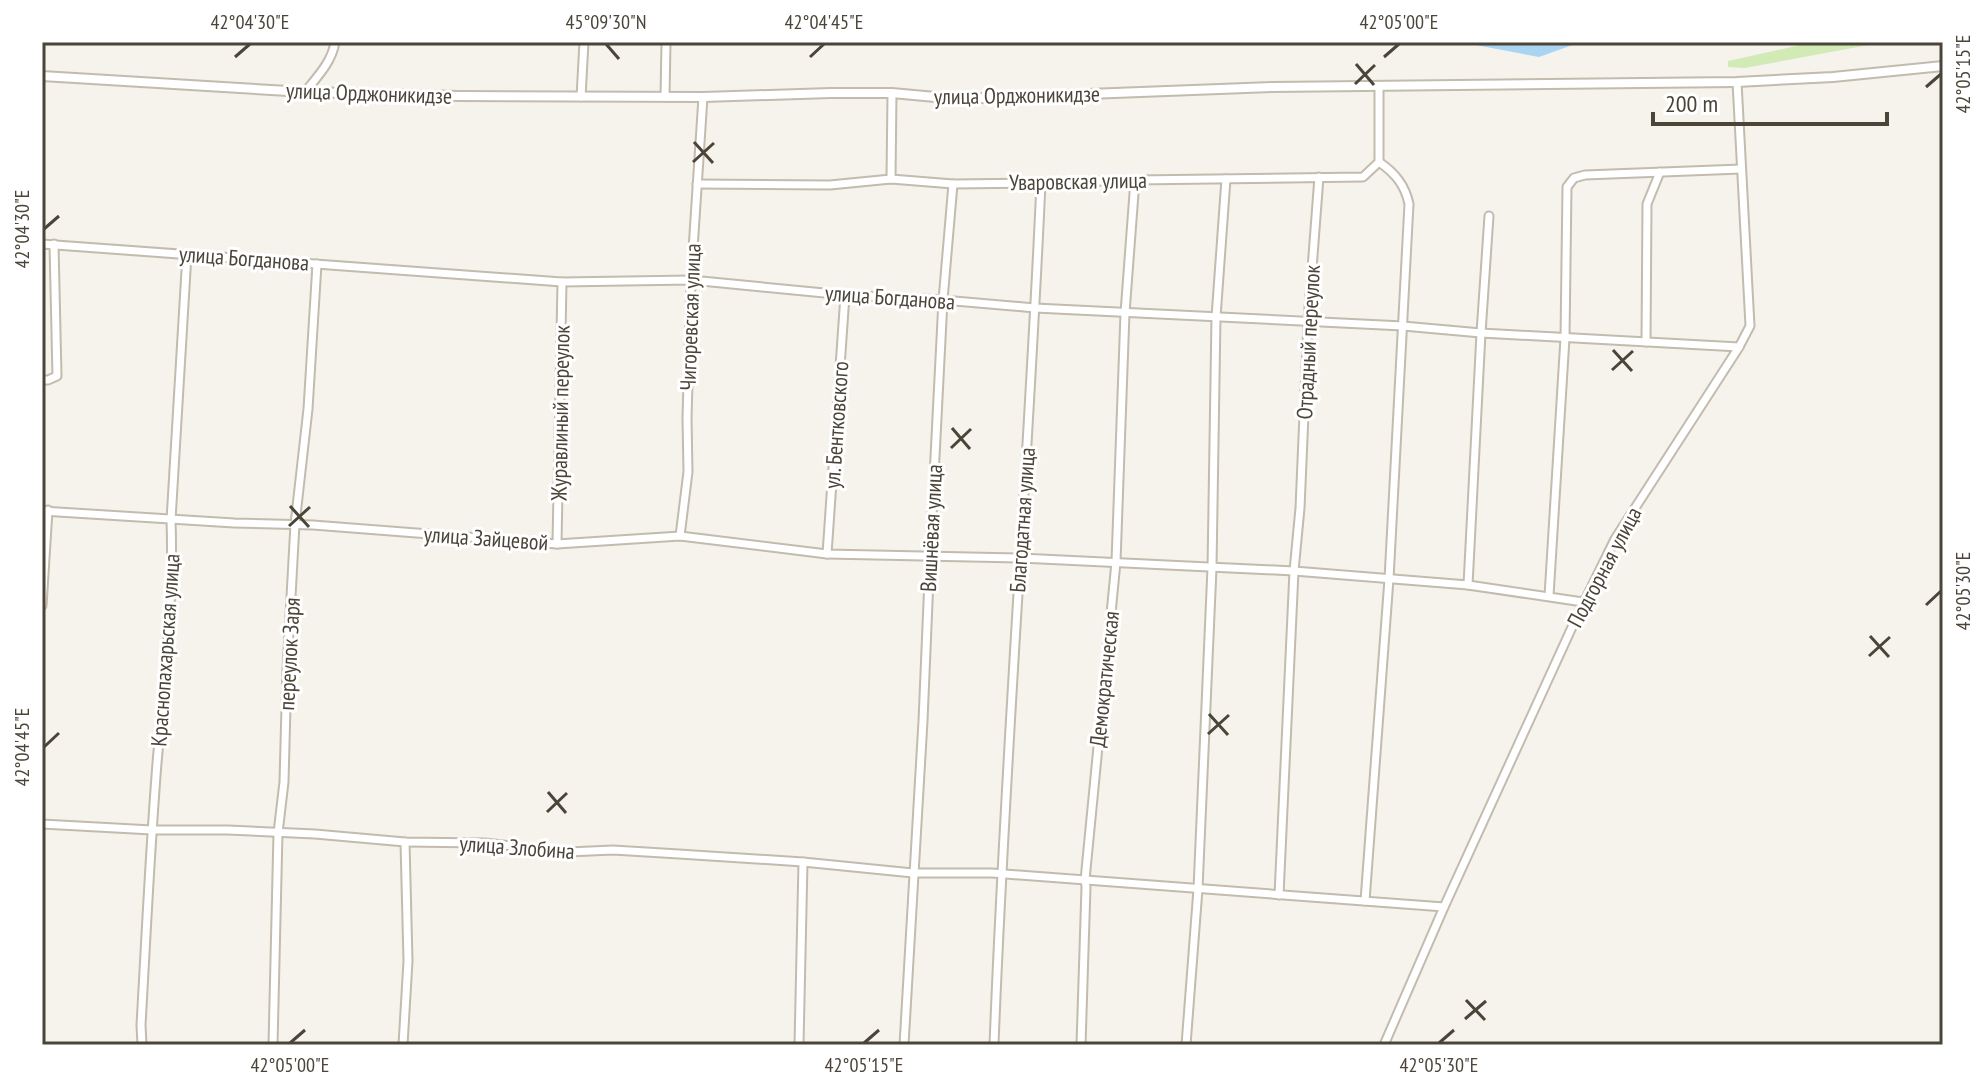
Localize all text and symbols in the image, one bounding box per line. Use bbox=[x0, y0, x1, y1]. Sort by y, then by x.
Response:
text: 42°04'30"E bbox=[211, 9, 289, 35]
text: 45°09'30"N bbox=[566, 9, 646, 35]
text: 42°04'45"E bbox=[785, 9, 863, 35]
text: 42°05'00"E bbox=[1360, 9, 1438, 35]
text: 42°05'15"E bbox=[1950, 35, 1976, 113]
street label: улица Орджоникидзе bbox=[286, 76, 452, 110]
scale bar bbox=[1653, 76, 1887, 126]
street label: улица Орджоникидзе bbox=[934, 80, 1100, 110]
text: 200 m bbox=[1665, 88, 1718, 119]
street label: Уваровская улица bbox=[1009, 166, 1147, 196]
text: 42°04'30"E bbox=[9, 190, 35, 268]
street label: улица Богданова bbox=[178, 239, 310, 277]
street label: Чигоревская улица bbox=[673, 243, 707, 391]
street label: Отрадный переулок bbox=[1290, 264, 1326, 420]
street label: улица Богданова bbox=[824, 278, 956, 316]
street label: Журавлиный переулок bbox=[544, 324, 576, 502]
street label: ул. Бентковского bbox=[818, 360, 854, 490]
street label: Благодатная улица bbox=[1003, 447, 1041, 593]
street label: Вишнёвая улица bbox=[914, 464, 948, 592]
street label: Подгорная улица bbox=[1561, 502, 1647, 632]
street label: улица Зайцевой bbox=[423, 520, 549, 556]
text: 42°05'30"E bbox=[1950, 552, 1976, 630]
street label: Краснопахарьская улица bbox=[144, 553, 186, 747]
street label: переулок Заря bbox=[272, 597, 306, 711]
street label: Демократическая bbox=[1083, 610, 1125, 748]
text: 42°04'45"E bbox=[9, 708, 35, 786]
street label: улица Злобина bbox=[459, 829, 575, 865]
text: 42°05'00"E bbox=[251, 1052, 329, 1078]
text: 42°05'15"E bbox=[825, 1052, 903, 1078]
text: 42°05'30"E bbox=[1400, 1052, 1478, 1078]

